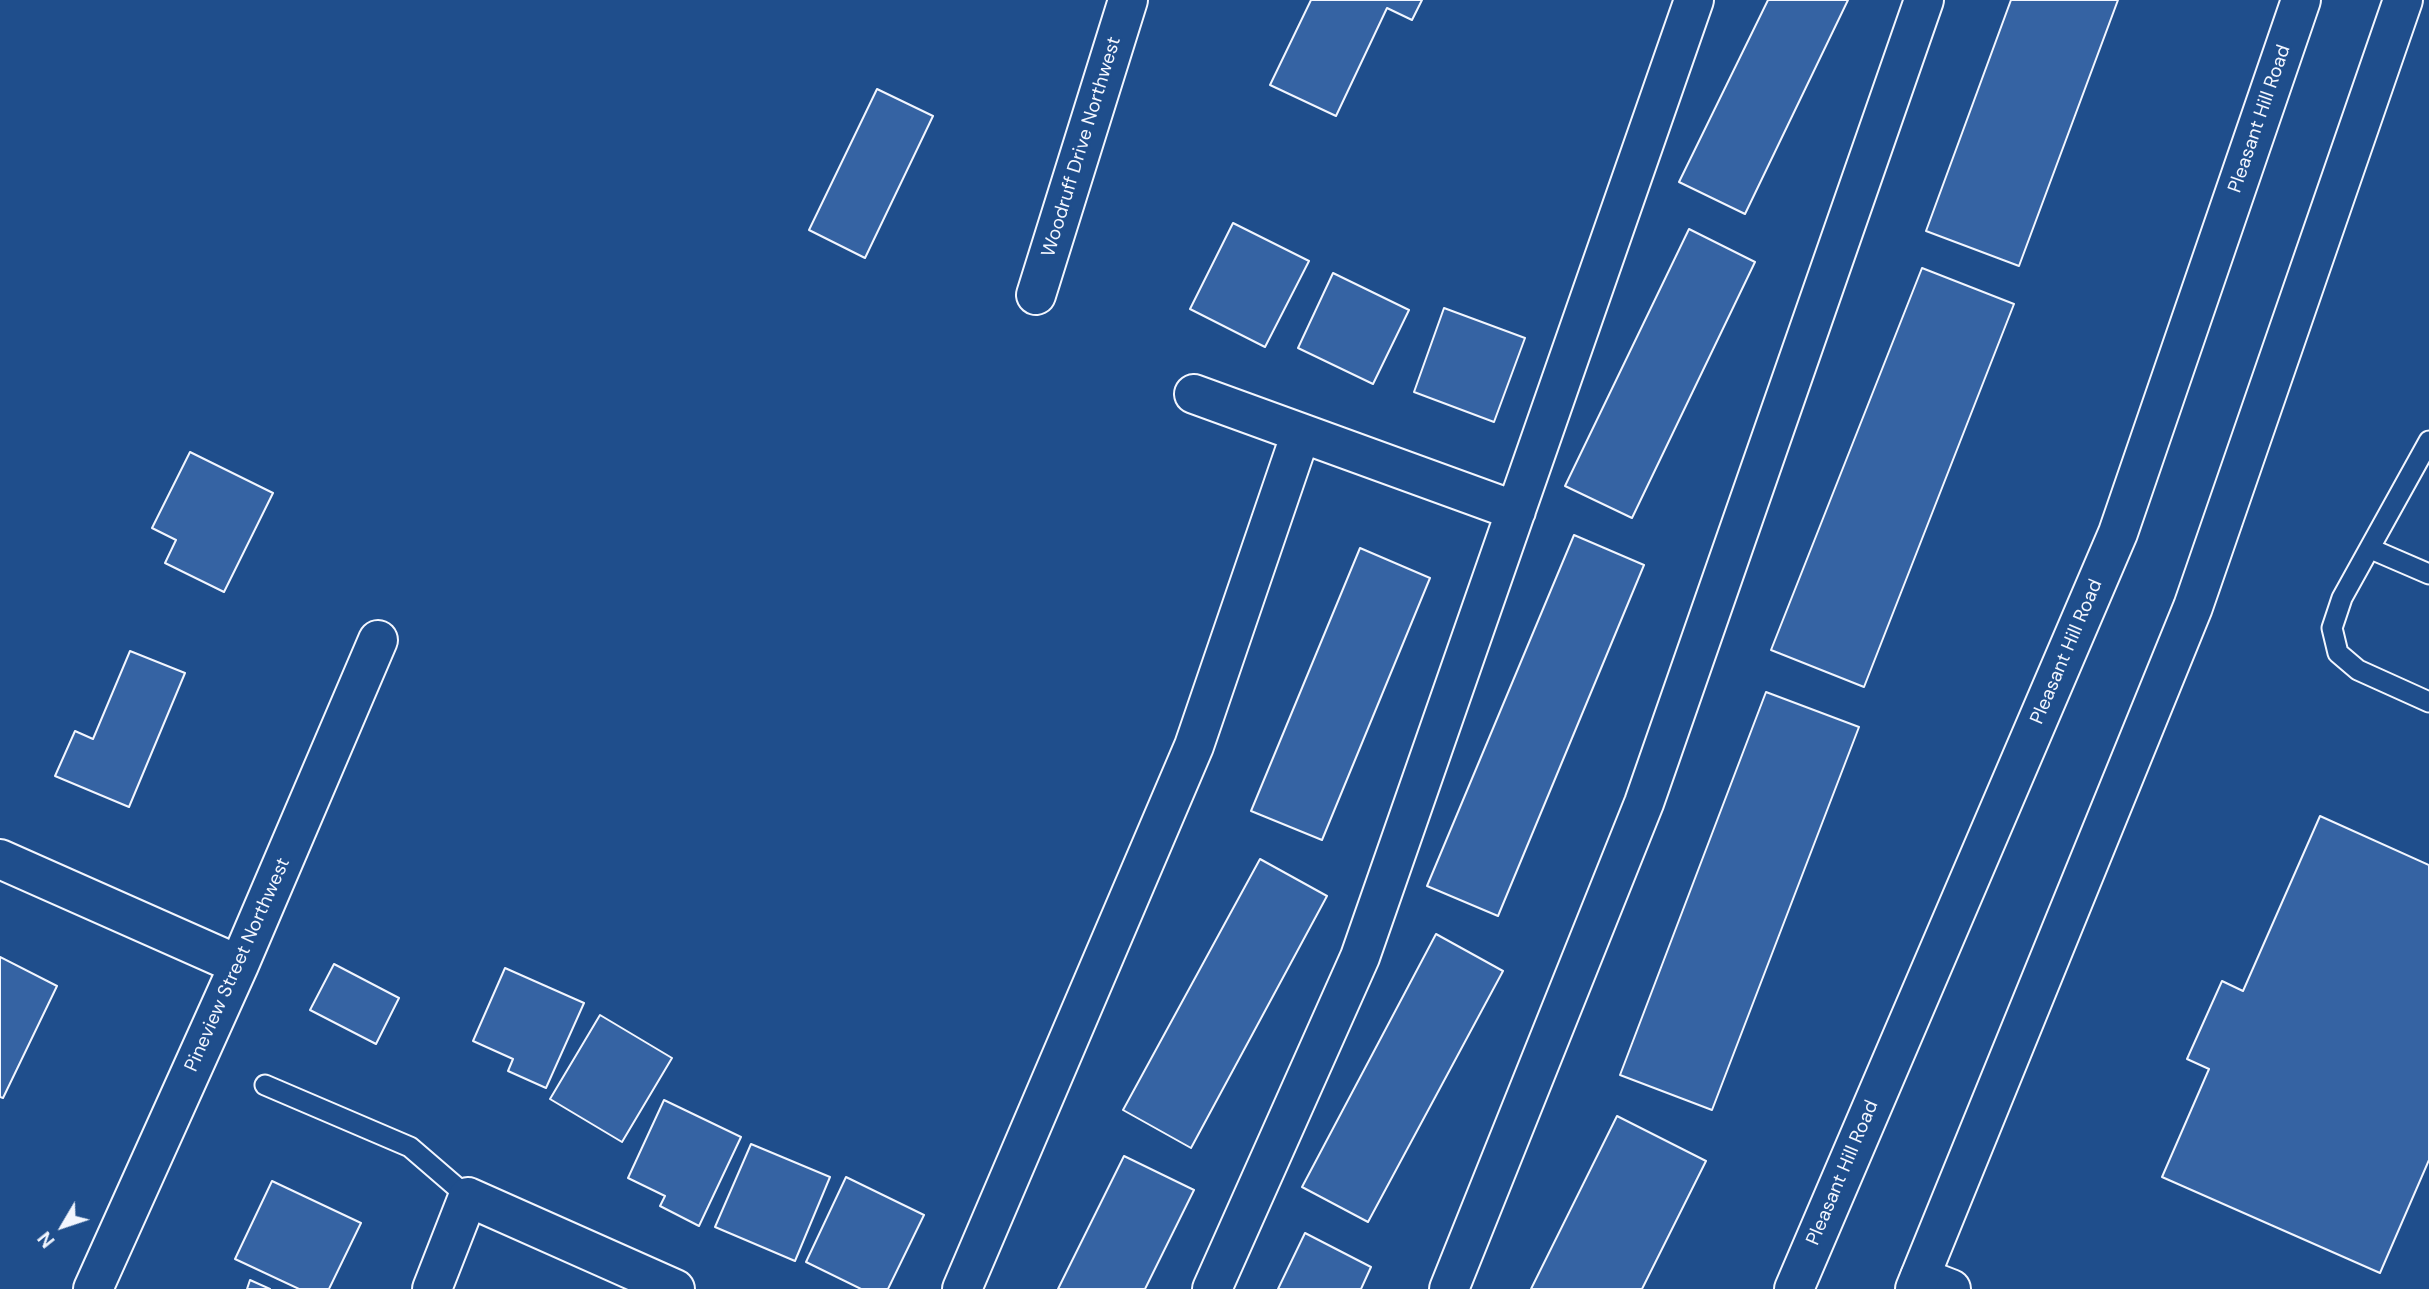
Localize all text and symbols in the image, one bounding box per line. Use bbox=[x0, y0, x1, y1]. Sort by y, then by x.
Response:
street label: Woodruff Drive Northwest bbox=[1038, 34, 1126, 260]
street label: Pleasant Hill Road bbox=[2224, 42, 2296, 196]
street label: Pleasant Hill Road bbox=[2026, 576, 2108, 728]
street label: Pineview Street Northwest bbox=[180, 855, 296, 1075]
street label: Pleasant Hill Road bbox=[1802, 1097, 1884, 1249]
north arrow bbox=[28, 1191, 98, 1261]
text: N bbox=[32, 1226, 60, 1253]

